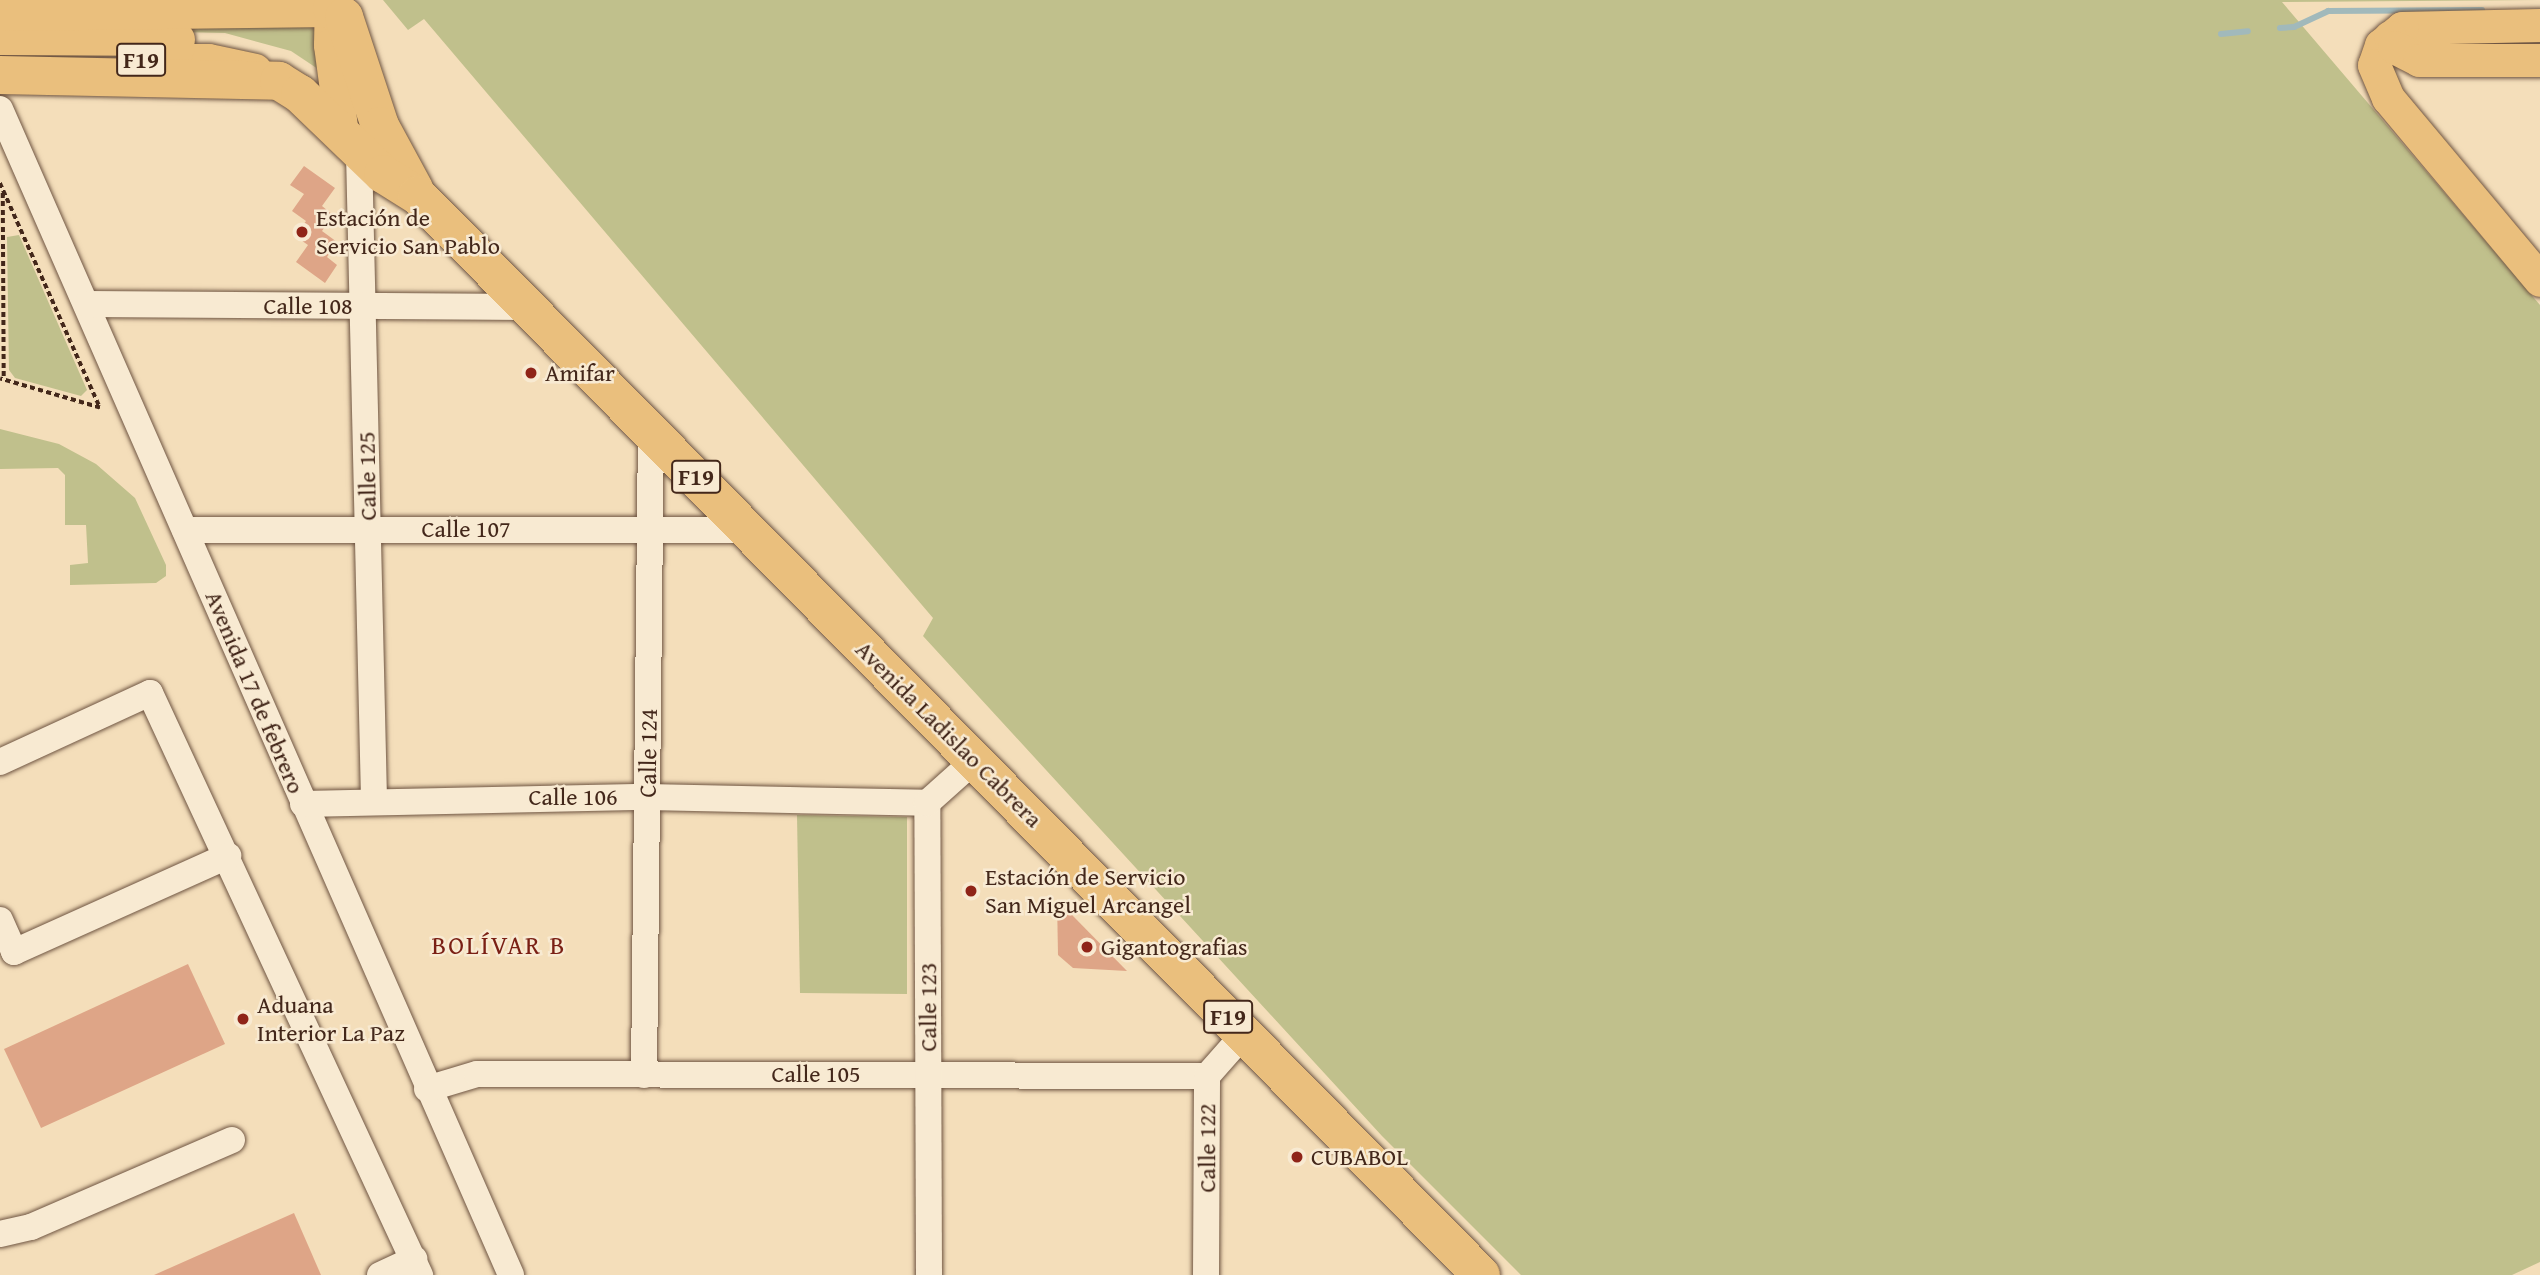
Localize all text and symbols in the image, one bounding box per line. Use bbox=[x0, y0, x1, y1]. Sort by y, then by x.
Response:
road number: F19 bbox=[115, 40, 167, 80]
place label: Estación de Servicio San Pablo bbox=[316, 204, 500, 260]
marker: Estación de Servicio San Pablo bbox=[294, 224, 310, 240]
street label: Calle 108 bbox=[263, 292, 353, 320]
place label: Amifar bbox=[545, 359, 615, 387]
marker: Amifar bbox=[523, 365, 539, 381]
street label: Calle 125 bbox=[352, 431, 382, 521]
road number: F19 bbox=[670, 457, 722, 496]
street label: Calle 107 bbox=[421, 515, 511, 543]
street label: Avenida 17 de febrero bbox=[199, 586, 311, 798]
street label: Avenida Ladislao Cabrera bbox=[850, 635, 1048, 833]
street label: Calle 124 bbox=[633, 708, 663, 798]
street label: Calle 106 bbox=[528, 783, 618, 811]
place label: Estación de Servicio San Miguel Arcangel bbox=[985, 863, 1191, 919]
marker: Estación de Servicio San Miguel Arcangel bbox=[963, 883, 979, 899]
district label: BOLÍVAR B bbox=[433, 929, 565, 961]
place label: Gigantografias bbox=[1101, 933, 1248, 961]
marker: Gigantografias bbox=[1079, 939, 1095, 955]
street label: Calle 123 bbox=[914, 962, 942, 1052]
place label: Aduana Interior La Paz bbox=[257, 991, 405, 1047]
road number: F19 bbox=[1202, 998, 1254, 1036]
marker: Aduana Interior La Paz bbox=[235, 1011, 251, 1027]
street label: Calle 105 bbox=[771, 1060, 861, 1088]
street label: Calle 122 bbox=[1193, 1103, 1221, 1193]
place label: CUBABOL bbox=[1311, 1143, 1408, 1171]
marker: CUBABOL bbox=[1289, 1149, 1305, 1165]

